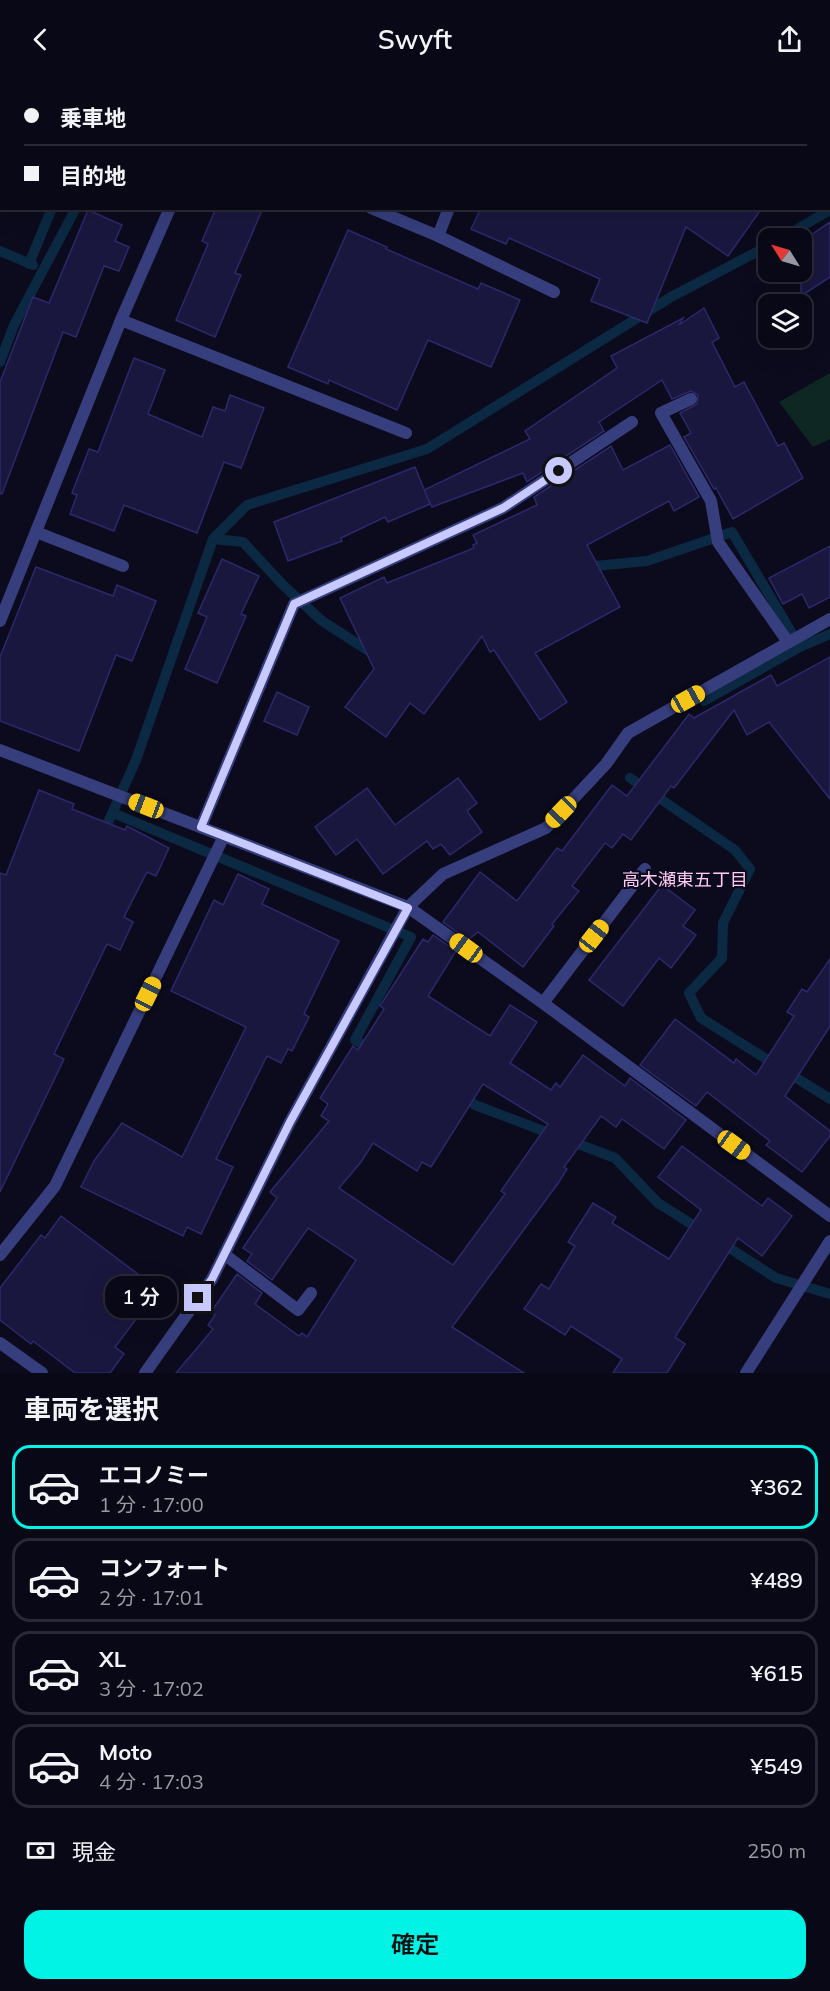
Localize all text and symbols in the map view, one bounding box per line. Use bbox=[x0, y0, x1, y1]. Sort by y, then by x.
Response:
text: Swyft bbox=[378, 22, 452, 56]
icon: back bbox=[24, 23, 57, 56]
icon: share bbox=[773, 23, 806, 56]
text: 乗車地 bbox=[60, 104, 126, 132]
text: 目的地 bbox=[60, 162, 126, 190]
north arrow bbox=[758, 228, 812, 282]
map controls bbox=[758, 228, 812, 348]
button: layers bbox=[758, 294, 812, 348]
route start bbox=[545, 457, 572, 484]
car bbox=[668, 682, 708, 716]
car bbox=[126, 791, 166, 821]
car bbox=[542, 793, 580, 831]
district label: 高木瀬東五丁目 bbox=[622, 868, 748, 891]
car bbox=[576, 916, 612, 956]
car bbox=[446, 930, 486, 966]
car bbox=[132, 974, 164, 1014]
car bbox=[714, 1127, 754, 1163]
callout: 1 分 bbox=[105, 1277, 177, 1319]
text: 1 分 bbox=[122, 1284, 160, 1309]
route end bbox=[184, 1284, 211, 1311]
text: 車両を選択 bbox=[24, 1392, 159, 1426]
icon: car bbox=[27, 1460, 81, 1514]
text: エコノミー bbox=[99, 1461, 209, 1489]
text: ¥362 bbox=[750, 1473, 803, 1501]
text: 1 分 · 17:00 bbox=[99, 1492, 204, 1517]
icon: car bbox=[27, 1553, 81, 1607]
text: コンフォート bbox=[99, 1554, 230, 1582]
text: ¥489 bbox=[750, 1566, 803, 1594]
text: 2 分 · 17:01 bbox=[99, 1585, 204, 1610]
text: XL bbox=[99, 1645, 126, 1673]
icon: car bbox=[27, 1646, 81, 1700]
text: ¥615 bbox=[750, 1659, 803, 1687]
text: 3 分 · 17:02 bbox=[99, 1676, 204, 1701]
text: Moto bbox=[99, 1738, 152, 1766]
icon: car bbox=[27, 1739, 81, 1793]
text: ¥549 bbox=[750, 1752, 803, 1780]
text: 4 分 · 17:03 bbox=[99, 1769, 204, 1794]
icon: cash bbox=[24, 1834, 57, 1867]
text: 現金 bbox=[72, 1838, 116, 1866]
text: 250 m bbox=[747, 1838, 806, 1863]
button: 確定 bbox=[24, 1910, 806, 1979]

